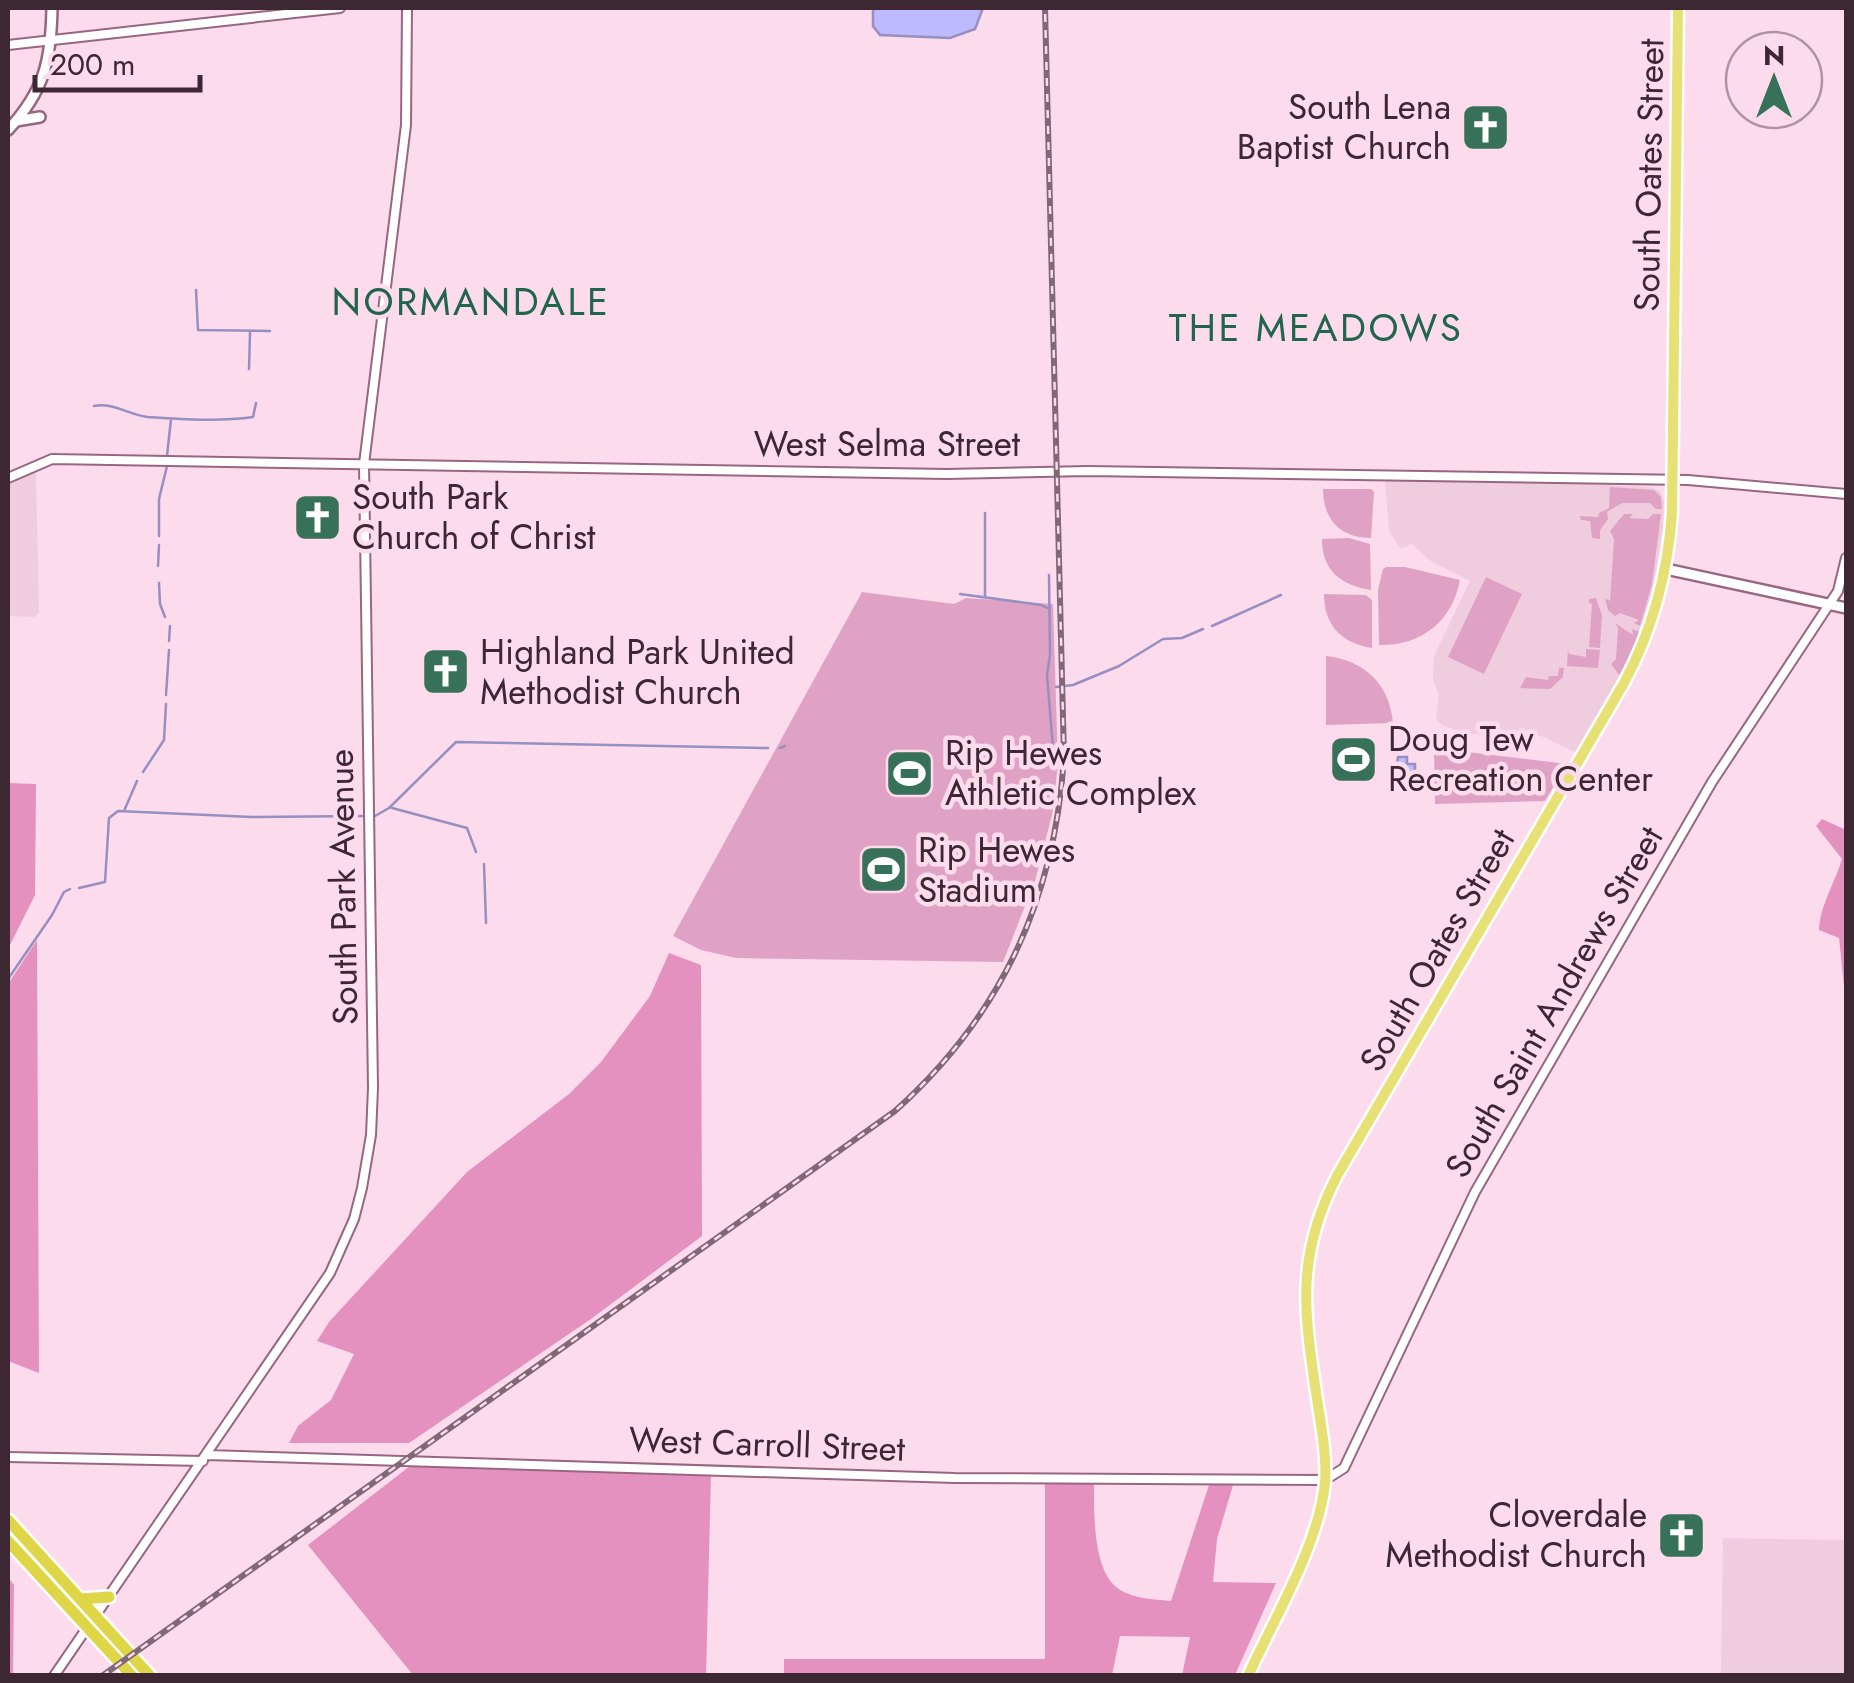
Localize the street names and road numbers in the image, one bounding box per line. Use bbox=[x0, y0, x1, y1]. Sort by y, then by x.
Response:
street label: South Oates Street bbox=[1622, 38, 1676, 312]
street label: West Selma Street bbox=[754, 419, 1021, 469]
street label: South Park Avenue bbox=[316, 749, 370, 1025]
street label: South Saint Andrews Street bbox=[1433, 816, 1676, 1187]
street label: South Oates Street bbox=[1347, 819, 1527, 1081]
street label: West Carroll Street bbox=[628, 1414, 907, 1474]

